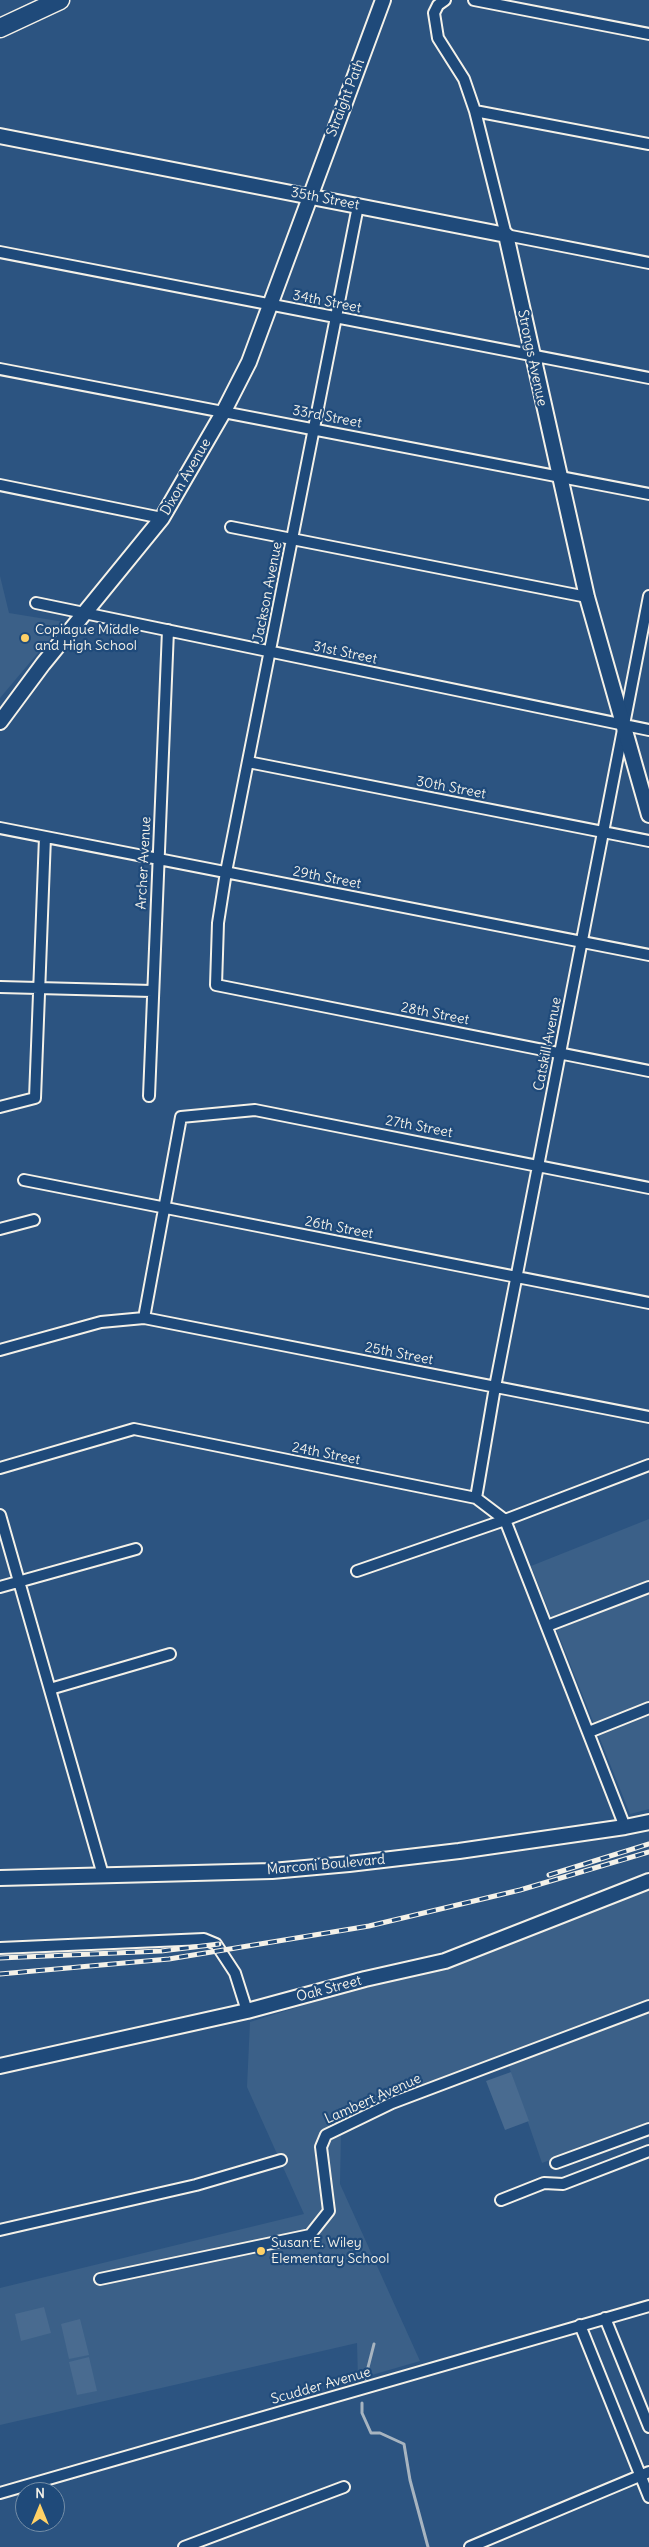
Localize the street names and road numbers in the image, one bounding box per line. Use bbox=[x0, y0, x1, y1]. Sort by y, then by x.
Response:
street label: Straight Path bbox=[324, 57, 368, 139]
street label: 35th Street bbox=[289, 184, 361, 214]
street label: 34th Street bbox=[291, 287, 363, 317]
street label: Strongs Avenue bbox=[514, 308, 550, 408]
street label: 33rd Street bbox=[291, 402, 363, 432]
street label: Dixon Avenue bbox=[157, 436, 215, 518]
street label: Jackson Avenue bbox=[250, 540, 286, 644]
street label: 31st Street bbox=[311, 638, 379, 668]
street label: 30th Street bbox=[415, 773, 487, 803]
street label: Archer Avenue bbox=[133, 816, 155, 910]
street label: 29th Street bbox=[291, 863, 363, 893]
street label: Catskill Avenue bbox=[531, 996, 565, 1092]
street label: 28th Street bbox=[399, 999, 471, 1029]
street label: 27th Street bbox=[384, 1112, 454, 1142]
street label: 26th Street bbox=[303, 1213, 375, 1243]
street label: 25th Street bbox=[363, 1339, 435, 1369]
street label: 24th Street bbox=[291, 1439, 361, 1469]
street label: Marconi Boulevard bbox=[266, 1851, 386, 1879]
street label: Oak Street bbox=[295, 1972, 363, 2006]
street label: Lambert Avenue bbox=[322, 2070, 424, 2128]
street label: Scudder Avenue bbox=[269, 2364, 373, 2408]

